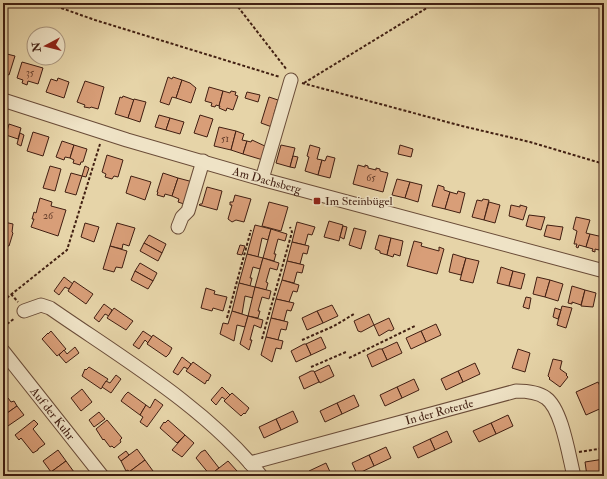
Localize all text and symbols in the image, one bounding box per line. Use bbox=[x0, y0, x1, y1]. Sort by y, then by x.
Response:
north arrow bbox=[26, 26, 66, 66]
text: N bbox=[29, 40, 44, 54]
house number: 35 bbox=[26, 67, 35, 79]
house number: 51 bbox=[221, 133, 229, 145]
street label: Am Dachsberg bbox=[230, 163, 304, 197]
house number: 65 bbox=[366, 172, 376, 184]
place label: Im Steinbügel bbox=[325, 194, 393, 209]
marker: Im Steinbügel bbox=[312, 196, 322, 206]
house number: 26 bbox=[43, 210, 54, 222]
street label: Auf der Kuhr bbox=[27, 383, 79, 444]
street label: In der Roterde bbox=[403, 395, 475, 428]

